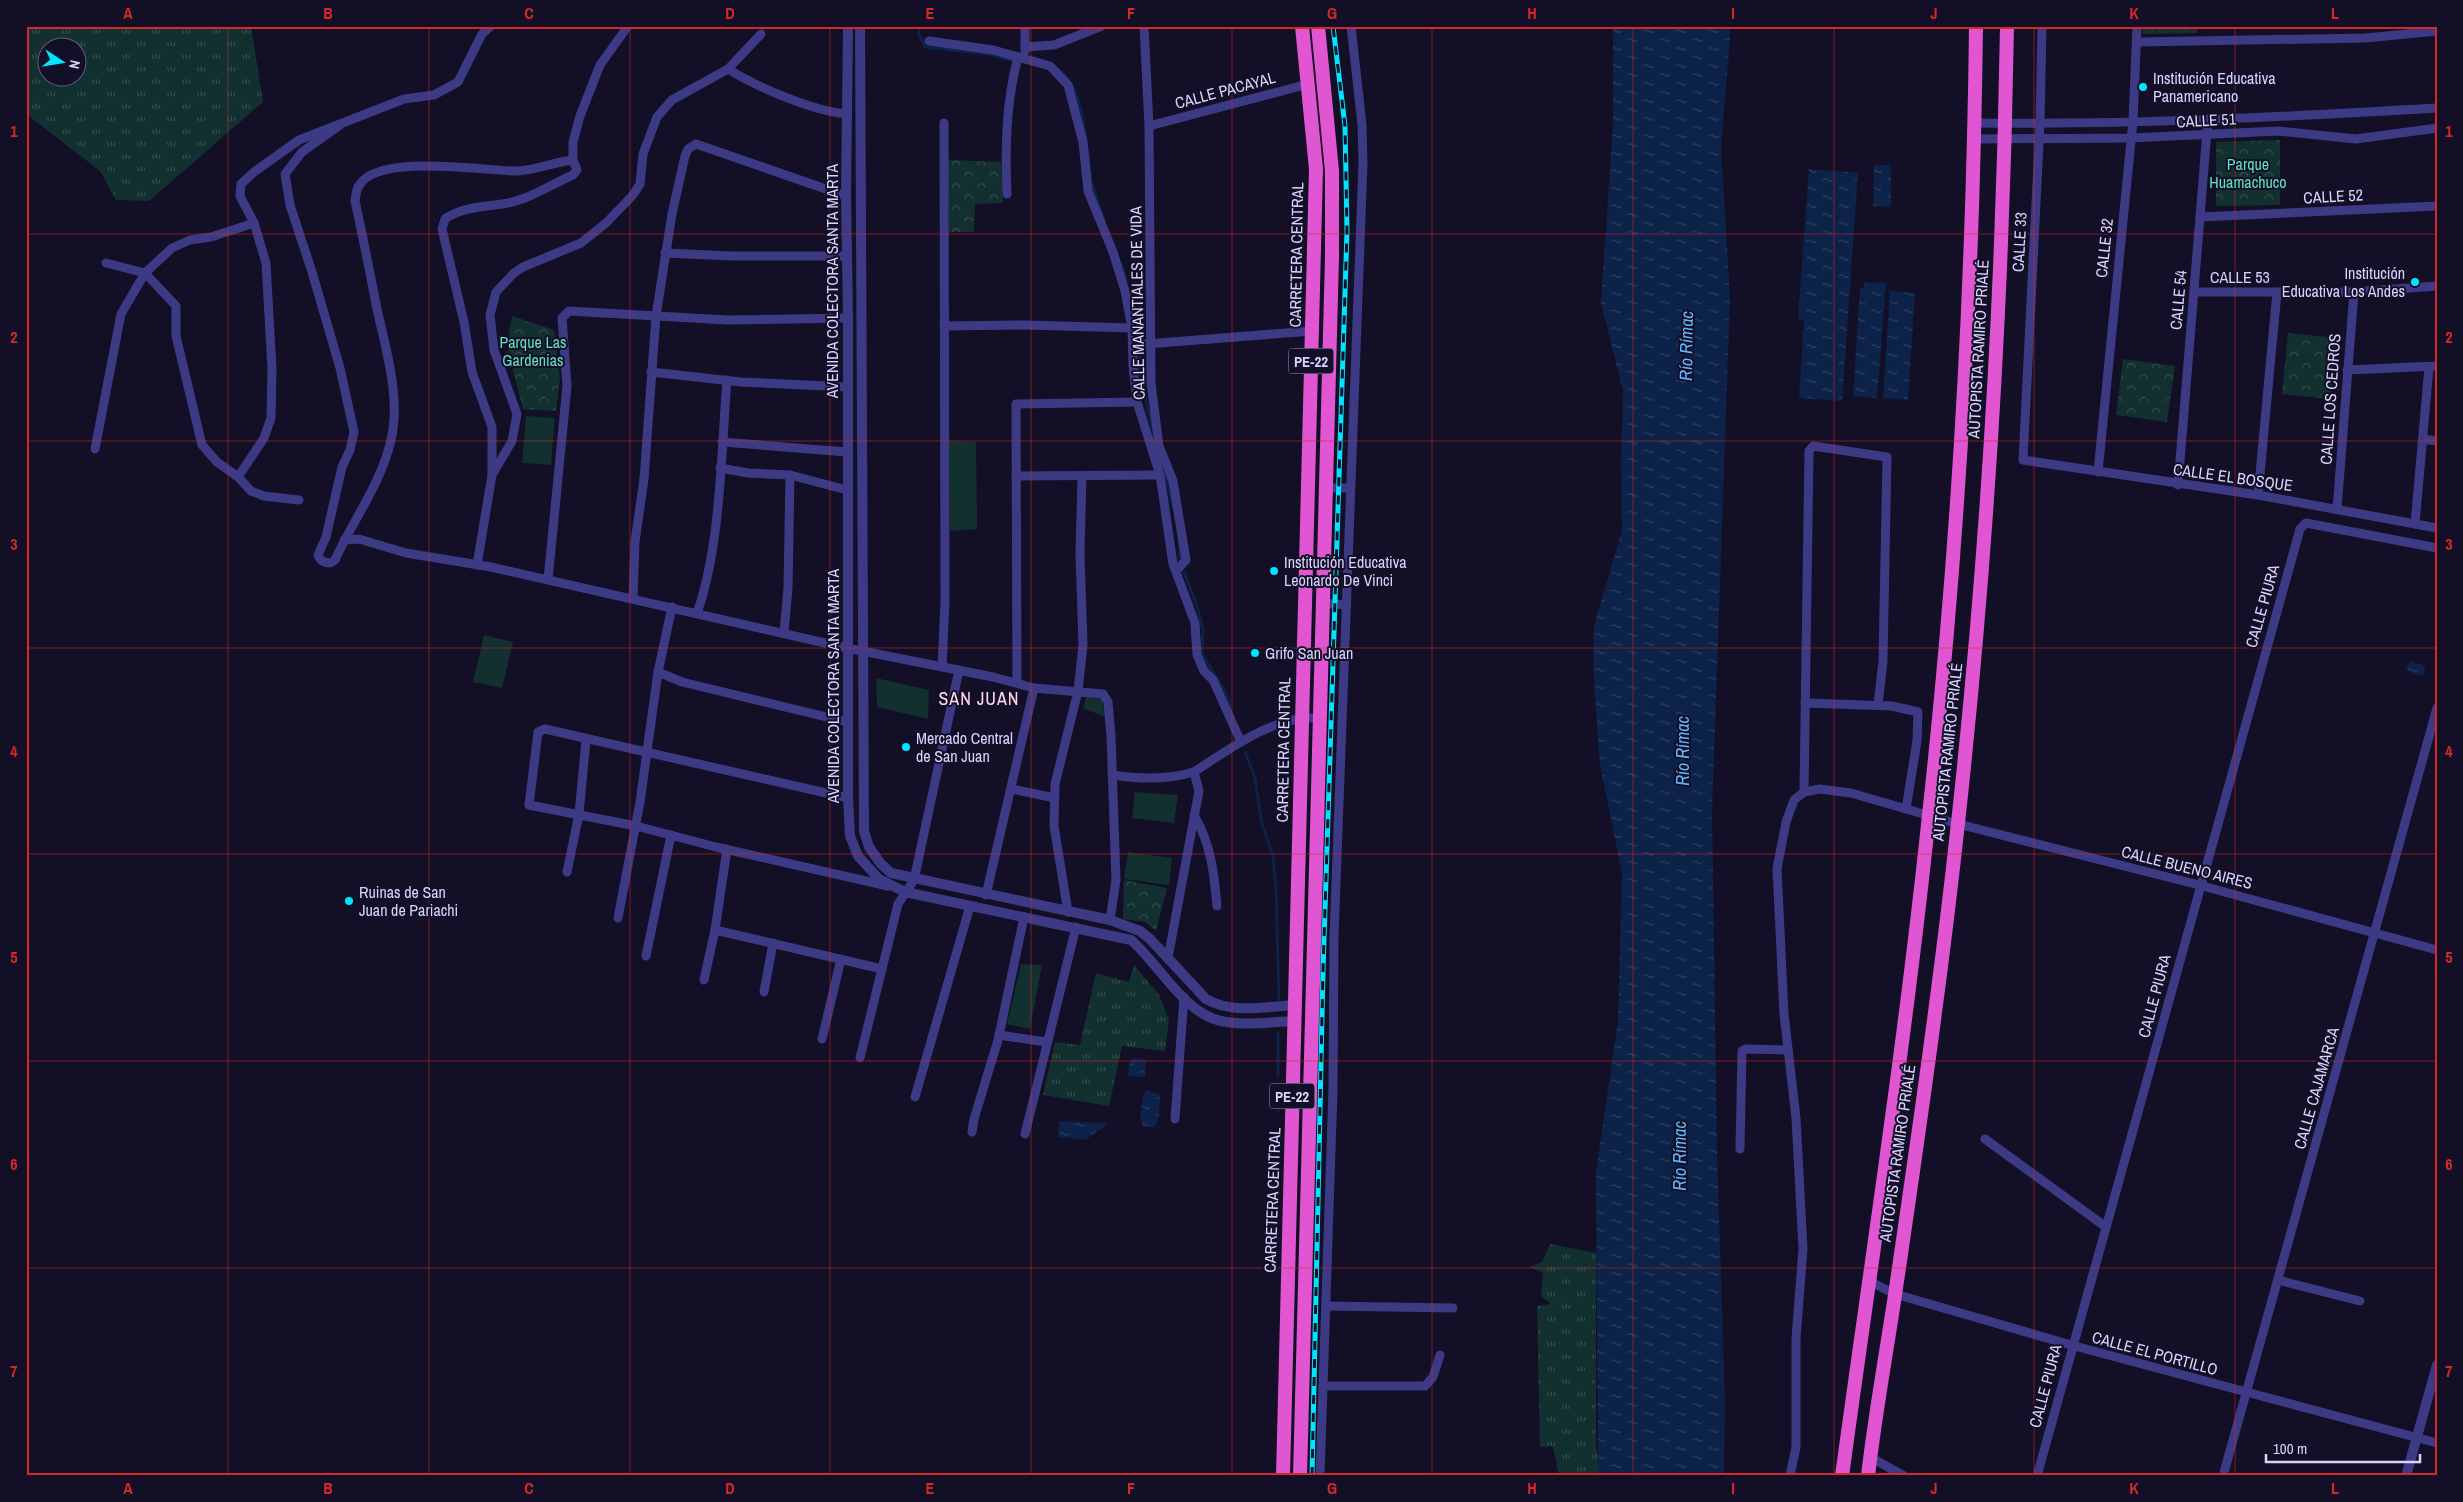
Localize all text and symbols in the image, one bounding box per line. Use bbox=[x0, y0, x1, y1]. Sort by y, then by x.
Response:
text: A bbox=[123, 2, 133, 24]
text: B bbox=[323, 2, 333, 24]
text: C bbox=[524, 2, 534, 24]
text: D bbox=[725, 2, 735, 24]
text: E bbox=[926, 2, 935, 24]
text: F bbox=[1127, 2, 1135, 24]
text: G bbox=[1327, 2, 1337, 24]
text: H bbox=[1527, 2, 1537, 24]
text: I bbox=[1731, 2, 1735, 24]
text: J bbox=[1930, 2, 1938, 24]
text: K bbox=[2129, 2, 2139, 24]
text: L bbox=[2331, 2, 2339, 24]
north arrow bbox=[38, 38, 88, 88]
text: N bbox=[65, 59, 84, 71]
street label: CALLE PACAYAL bbox=[1172, 66, 1278, 114]
place label: Institución Educativa Panamericano bbox=[2153, 67, 2276, 107]
marker: Institución Educativa Panamericano bbox=[2137, 81, 2149, 93]
street label: CALLE 51 bbox=[2176, 107, 2237, 133]
text: 1 bbox=[10, 120, 18, 142]
text: 1 bbox=[2445, 120, 2453, 142]
park label: Parque Huamachuco bbox=[2209, 153, 2287, 193]
street label: AVENIDA COLECTORA SANTA MARTA bbox=[821, 164, 843, 399]
street label: CARRETERA CENTRAL bbox=[1284, 182, 1308, 328]
street label: CALLE 52 bbox=[2303, 183, 2363, 209]
street label: CALLE MANANTIALES DE VIDA bbox=[1124, 206, 1150, 400]
street label: CALLE 33 bbox=[2006, 212, 2032, 272]
street label: CALLE 32 bbox=[2090, 217, 2118, 279]
street label: AUTOPISTA RAMIRO PRIALÉ bbox=[1962, 259, 1994, 440]
place label: Institución Educativa Los Andes bbox=[2282, 262, 2405, 302]
street label: CALLE 53 bbox=[2210, 266, 2270, 288]
street label: CALLE 54 bbox=[2164, 269, 2192, 331]
marker: Institución Educativa Los Andes bbox=[2409, 276, 2421, 288]
water label: Río Rímac bbox=[1673, 310, 1699, 381]
text: 2 bbox=[10, 326, 18, 348]
text: 2 bbox=[2445, 326, 2453, 348]
park label: Parque Las Gardenias bbox=[499, 331, 567, 371]
street label: CALLE LOS CEDROS bbox=[2314, 333, 2346, 465]
road number: PE-22 bbox=[1288, 348, 1334, 374]
street label: CALLE EL BOSQUE bbox=[2172, 458, 2294, 496]
text: 3 bbox=[10, 533, 18, 555]
text: 3 bbox=[2445, 533, 2453, 555]
place label: Institución Educativa Leonardo De Vinci bbox=[1284, 551, 1407, 591]
street label: CALLE PIURA bbox=[2240, 562, 2284, 650]
marker: Institución Educativa Leonardo De Vinci bbox=[1268, 565, 1280, 577]
street label: AVENIDA COLECTORA SANTA MARTA bbox=[822, 569, 844, 804]
place label: Grifo San Juan bbox=[1265, 642, 1353, 664]
marker: Grifo San Juan bbox=[1249, 647, 1261, 659]
street label: AUTOPISTA RAMIRO PRIALÉ bbox=[1927, 662, 1967, 843]
street label: CARRETERA CENTRAL bbox=[1271, 677, 1295, 823]
district label: SAN JUAN bbox=[939, 686, 1020, 711]
water label: Río Rímac bbox=[1670, 716, 1695, 786]
place label: Mercado Central de San Juan bbox=[916, 727, 1013, 767]
text: 4 bbox=[10, 740, 18, 762]
text: 4 bbox=[2445, 740, 2453, 762]
marker: Mercado Central de San Juan bbox=[900, 741, 912, 753]
street label: CALLE BUENO AIRES bbox=[2119, 840, 2255, 894]
place label: Ruinas de San Juan de Pariachi bbox=[359, 881, 458, 921]
marker: Ruinas de San Juan de Pariachi bbox=[343, 895, 355, 907]
text: 5 bbox=[10, 946, 18, 968]
text: 5 bbox=[2445, 946, 2453, 968]
street label: CALLE PIURA bbox=[2132, 952, 2176, 1040]
street label: CALLE CAJAMARCA bbox=[2288, 1024, 2344, 1152]
street label: AUTOPISTA RAMIRO PRIALÉ bbox=[1874, 1063, 1920, 1244]
road number: PE-22 bbox=[1270, 1084, 1314, 1108]
water label: Río Rímac bbox=[1667, 1121, 1692, 1191]
street label: CARRETERA CENTRAL bbox=[1258, 1126, 1286, 1273]
text: 6 bbox=[10, 1153, 18, 1175]
text: 6 bbox=[2445, 1153, 2453, 1175]
street label: CALLE EL PORTILLO bbox=[2090, 1326, 2220, 1380]
street label: CALLE PIURA bbox=[2023, 1342, 2067, 1430]
text: 7 bbox=[10, 1360, 18, 1382]
text: 7 bbox=[2445, 1360, 2453, 1382]
scale bar bbox=[2266, 1432, 2419, 1464]
text: 100 m bbox=[2273, 1438, 2307, 1459]
text: A bbox=[123, 1477, 133, 1499]
text: B bbox=[323, 1477, 333, 1499]
text: C bbox=[524, 1477, 534, 1499]
text: D bbox=[725, 1477, 735, 1499]
text: E bbox=[926, 1477, 935, 1499]
text: F bbox=[1127, 1477, 1135, 1499]
text: G bbox=[1327, 1477, 1337, 1499]
text: H bbox=[1527, 1477, 1537, 1499]
text: I bbox=[1731, 1477, 1735, 1499]
text: J bbox=[1930, 1477, 1938, 1499]
text: K bbox=[2129, 1477, 2139, 1499]
text: L bbox=[2331, 1477, 2339, 1499]

